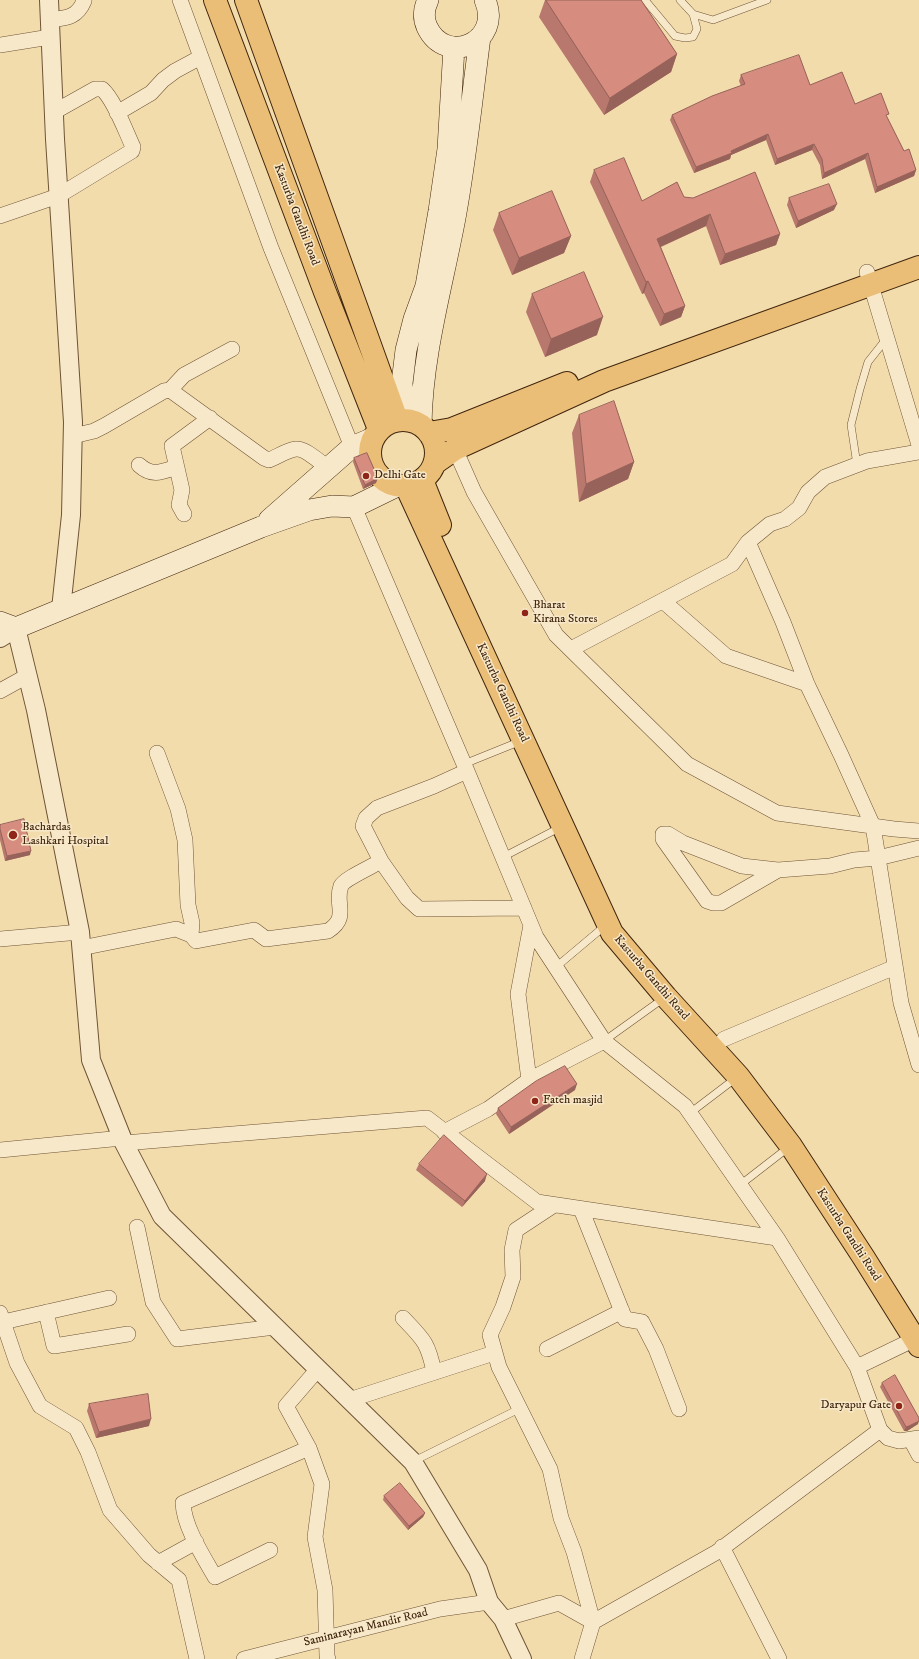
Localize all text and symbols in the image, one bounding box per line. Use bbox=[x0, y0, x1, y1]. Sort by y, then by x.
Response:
street label: Kasturba Gandhi Road bbox=[270, 162, 322, 268]
place label: Delhi Gate bbox=[374, 469, 426, 483]
marker: Delhi Gate bbox=[361, 471, 371, 481]
place label: Bharat Kirana Stores bbox=[533, 599, 597, 627]
marker: Bharat Kirana Stores bbox=[520, 608, 530, 618]
street label: Kasturba Gandhi Road bbox=[473, 641, 531, 745]
place label: Bachardas Lashkari Hospital bbox=[22, 821, 109, 849]
marker: Bachardas Lashkari Hospital bbox=[7, 829, 19, 841]
street label: Kasturba Gandhi Road bbox=[610, 933, 692, 1023]
place label: Fateh masjid bbox=[543, 1094, 603, 1108]
marker: Fateh masjid bbox=[530, 1096, 540, 1106]
street label: Kasturba Gandhi Road bbox=[813, 1186, 883, 1284]
place label: Daryapur Gate bbox=[821, 1399, 891, 1413]
marker: Daryapur Gate bbox=[894, 1401, 904, 1411]
street label: Saminarayan Mandir Road bbox=[303, 1606, 429, 1650]

